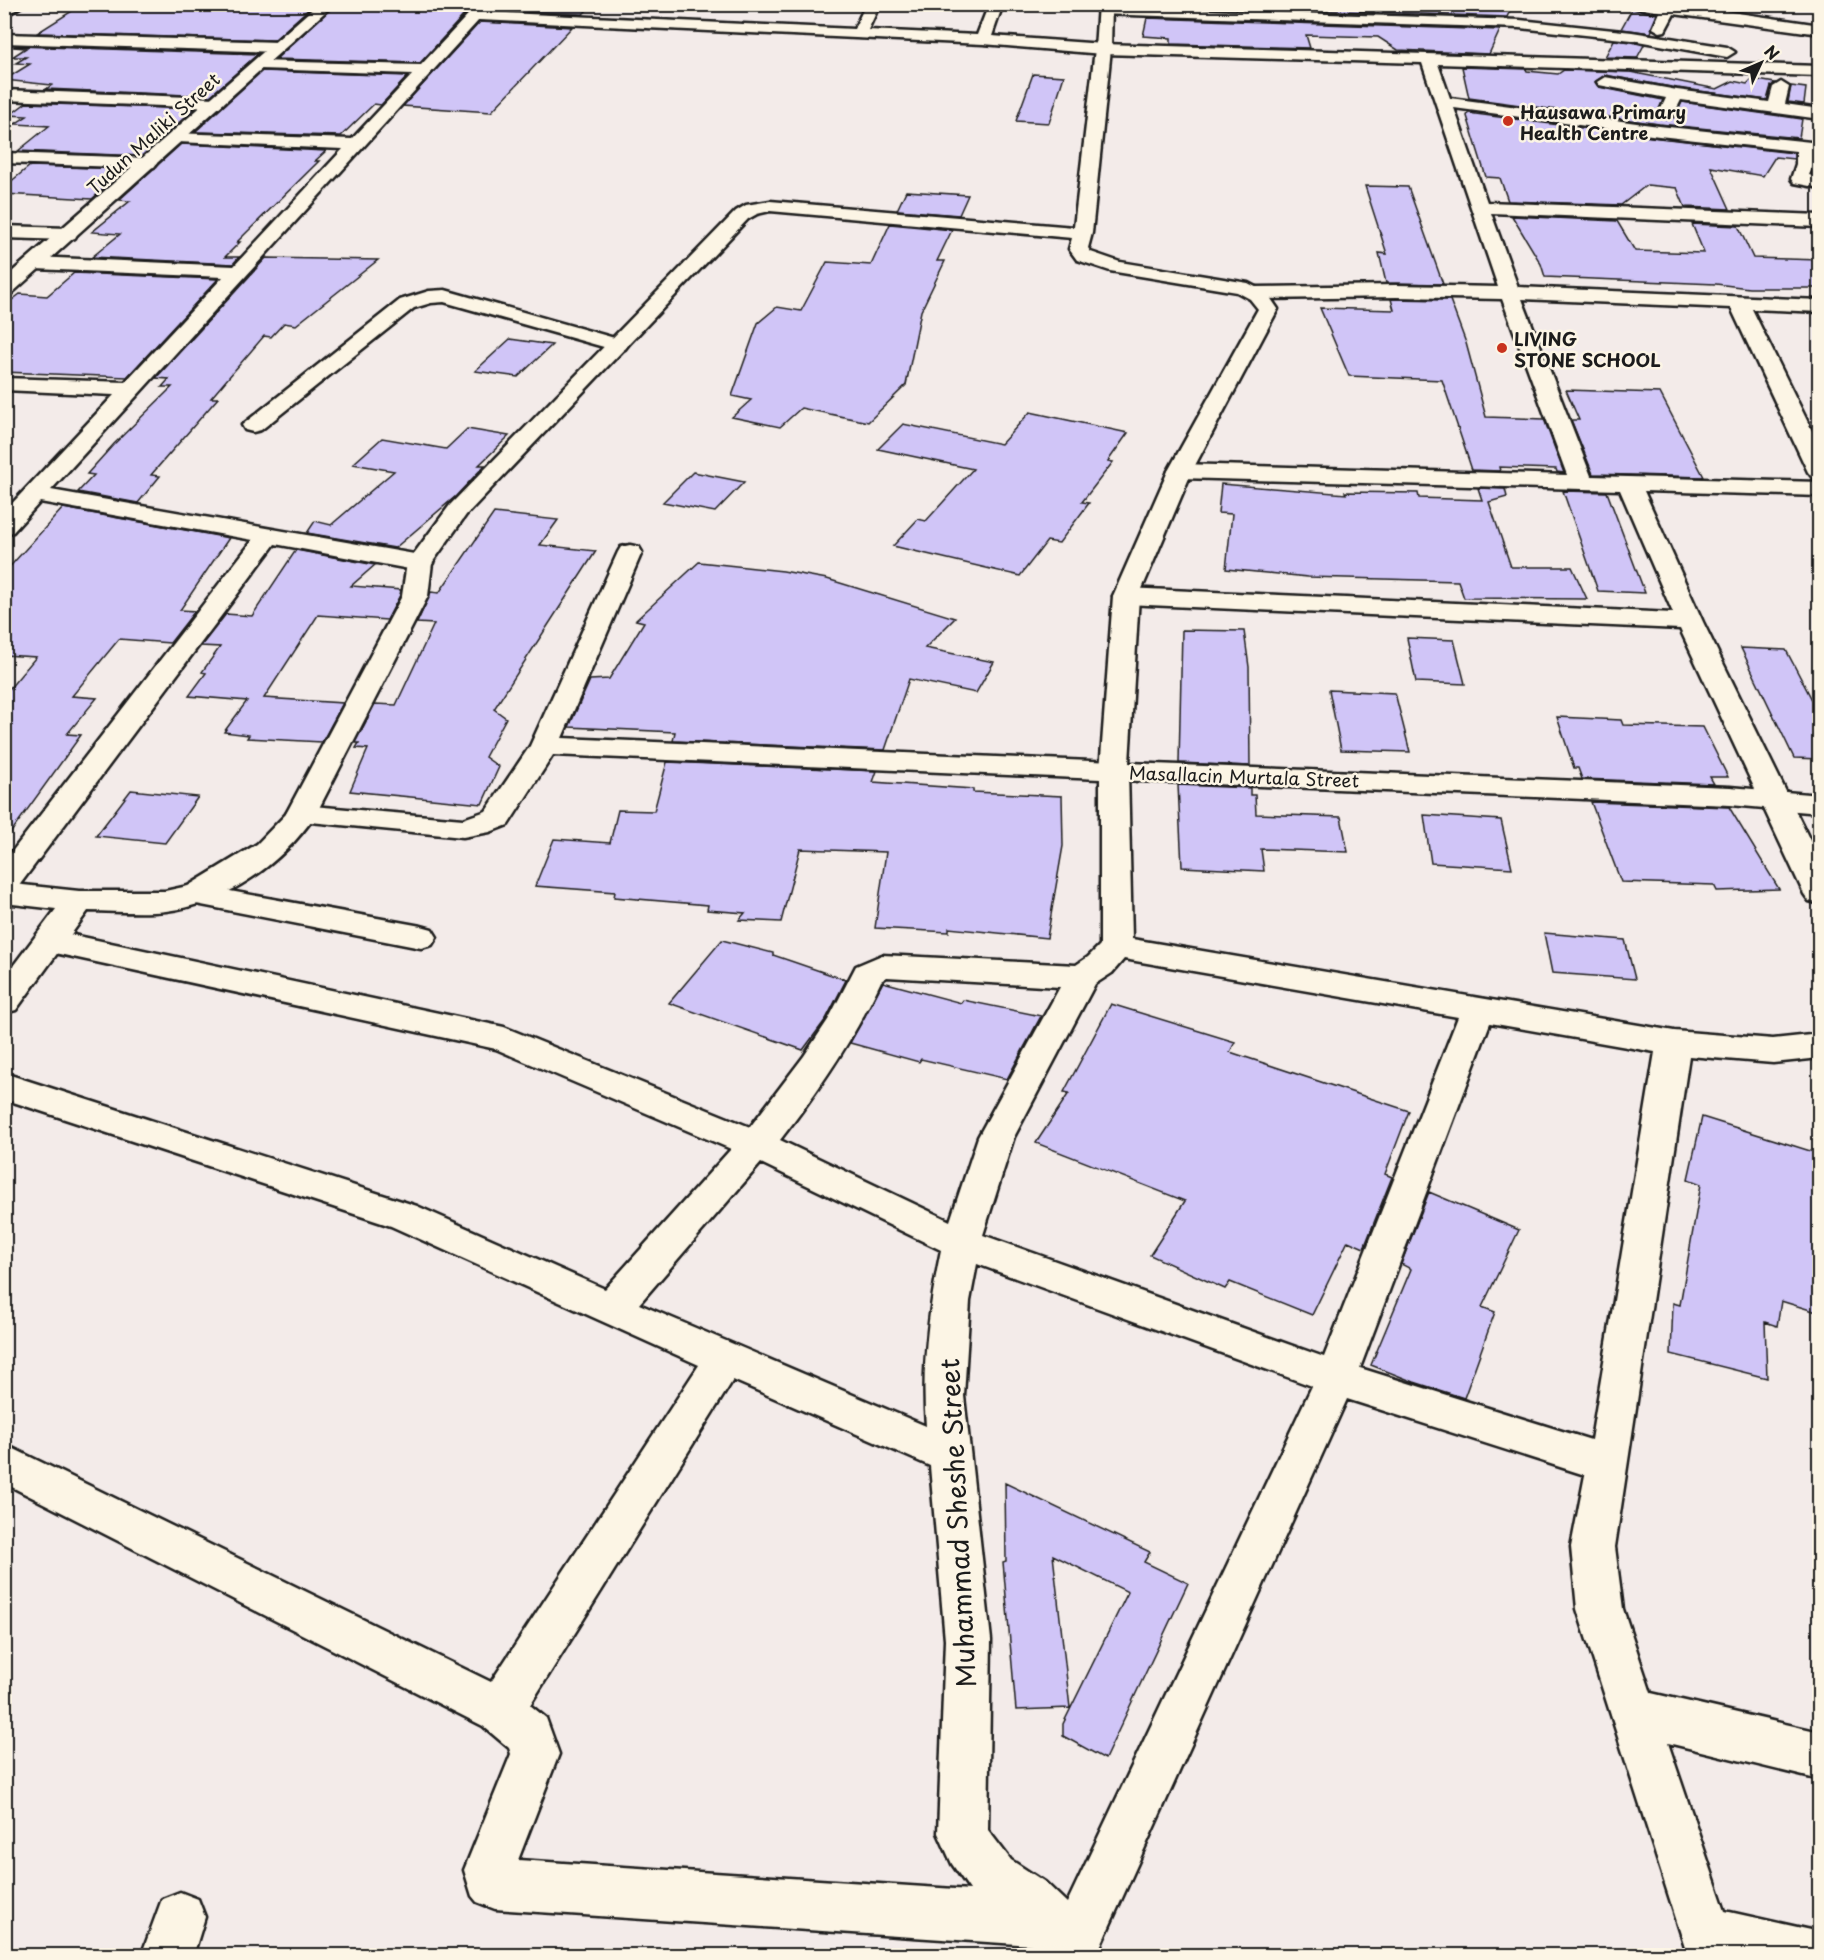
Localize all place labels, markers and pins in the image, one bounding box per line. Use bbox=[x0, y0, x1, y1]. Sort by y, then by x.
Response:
place label: Hausawa Primary Health Centre bbox=[1520, 98, 1686, 146]
marker: Hausawa Primary Health Centre bbox=[1501, 114, 1515, 128]
place label: LIVING STONE SCHOOL bbox=[1514, 325, 1661, 373]
marker: LIVING STONE SCHOOL bbox=[1495, 341, 1509, 355]

